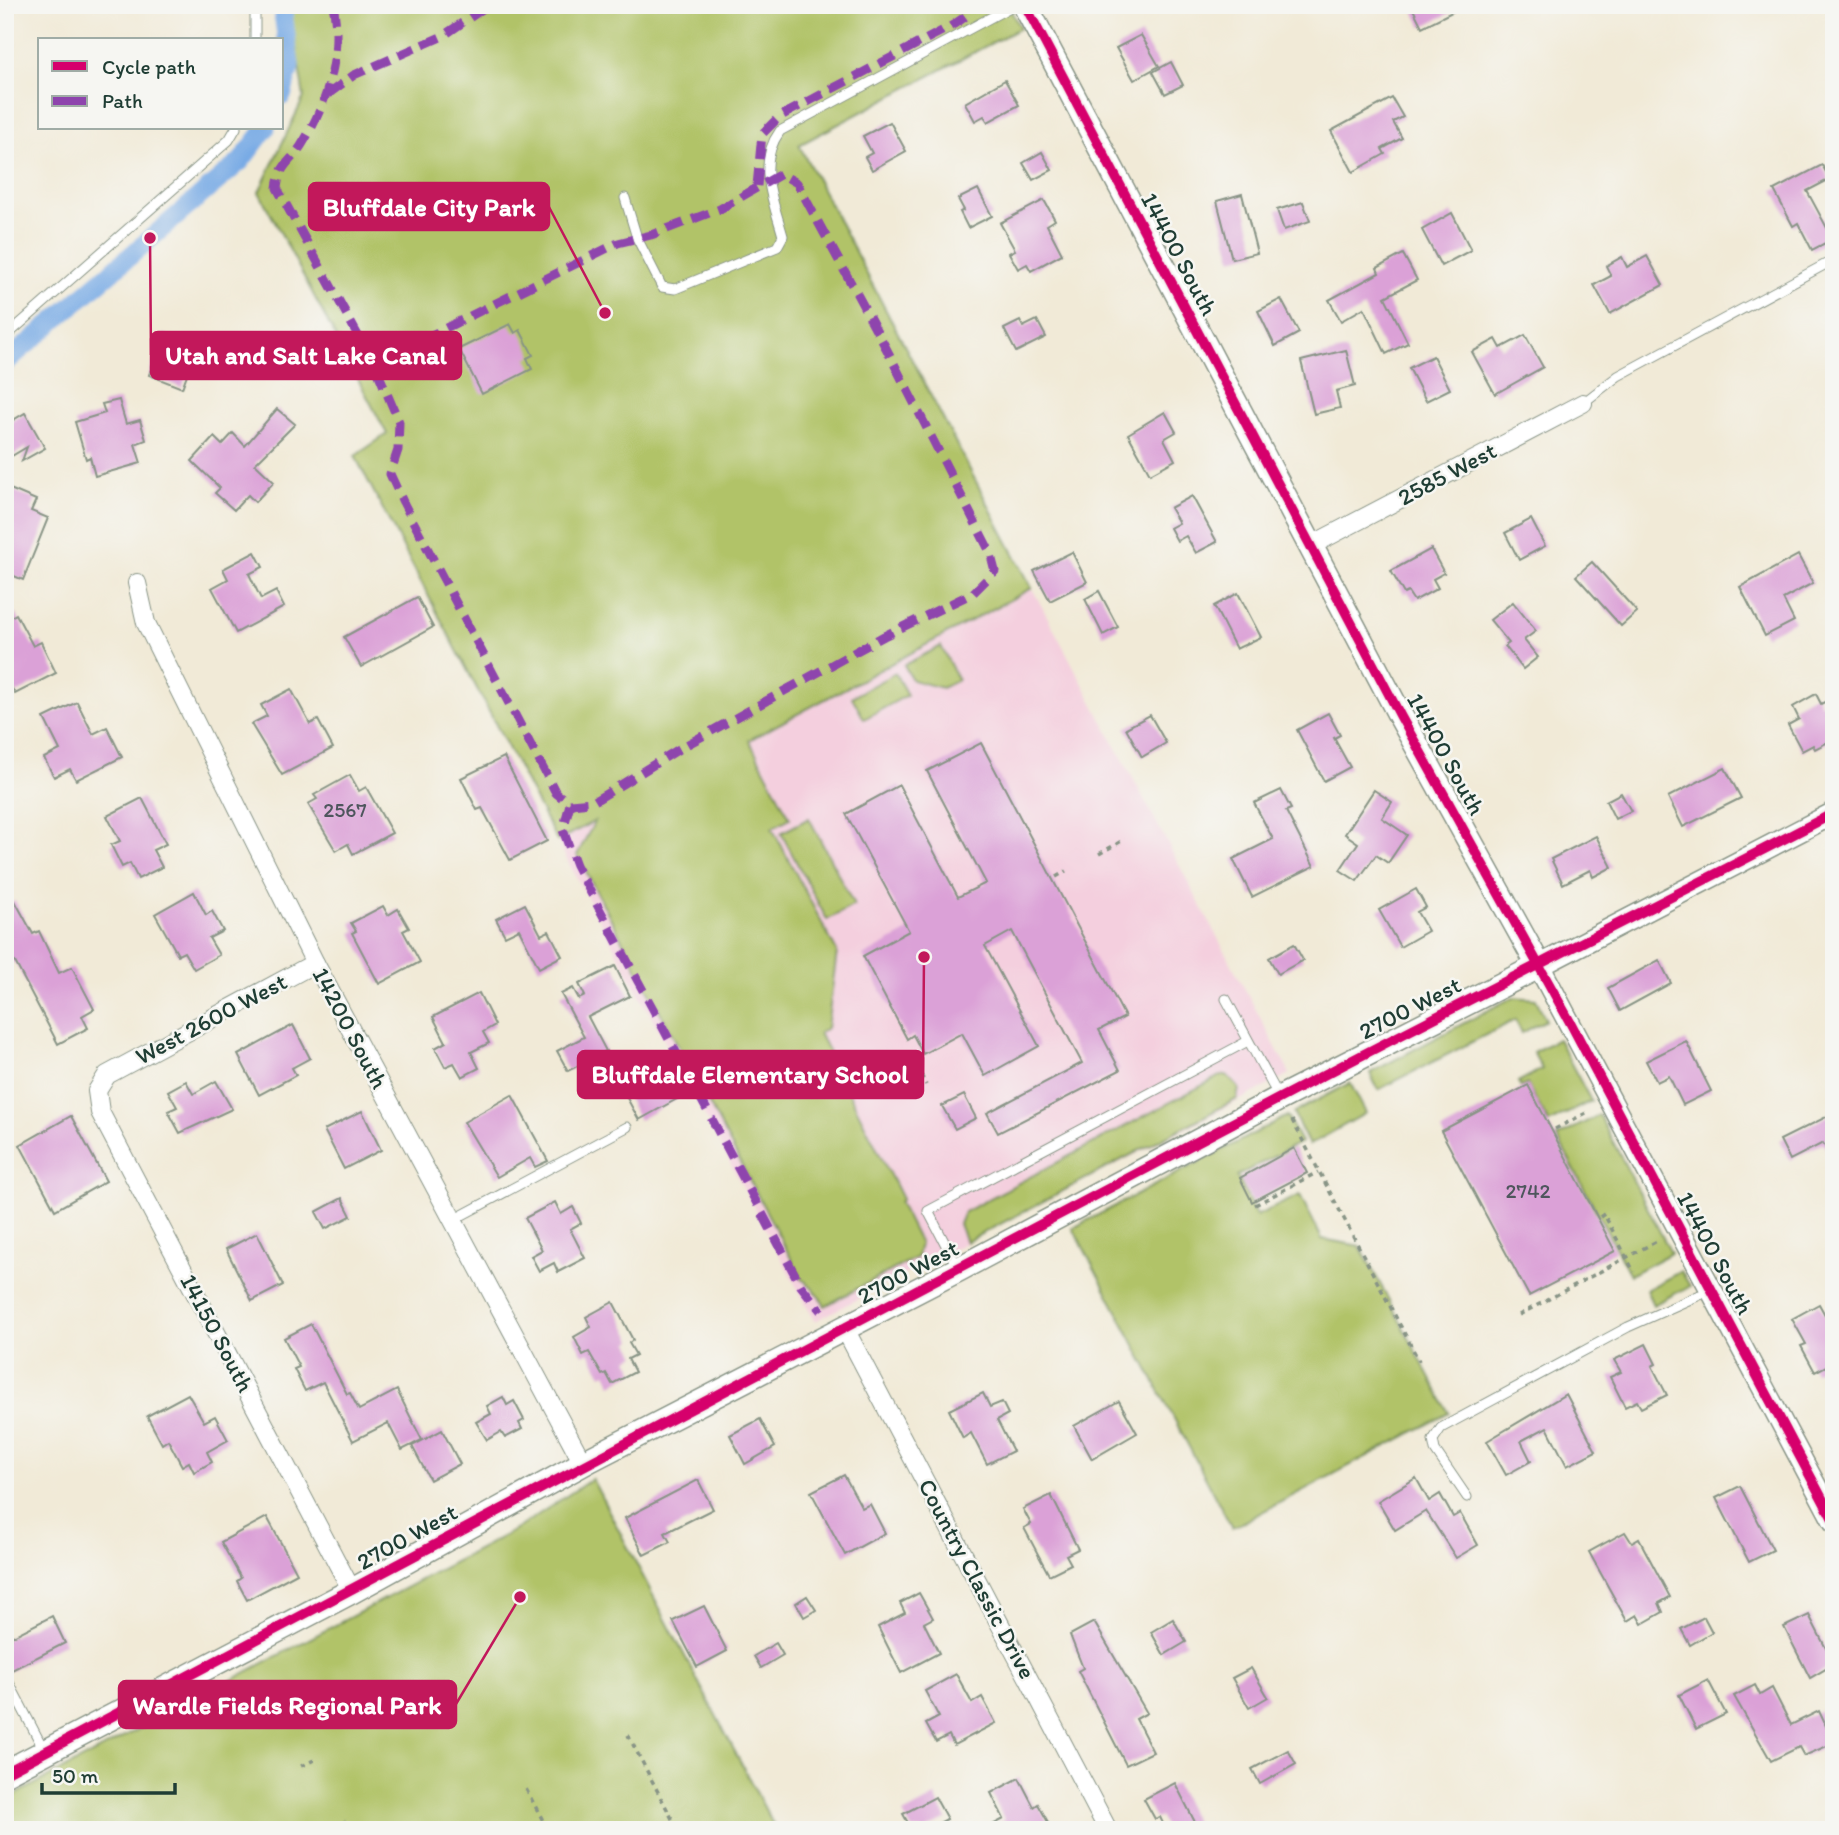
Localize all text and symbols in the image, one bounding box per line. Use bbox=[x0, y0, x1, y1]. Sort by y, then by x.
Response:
legend bbox=[38, 38, 284, 130]
text: Cycle path bbox=[102, 54, 196, 79]
text: Path bbox=[102, 88, 143, 113]
callout: Bluffdale City Park bbox=[309, 183, 549, 230]
street label: 14400 South bbox=[1135, 187, 1224, 320]
text: Bluffdale City Park bbox=[323, 191, 536, 223]
callout: Utah and Salt Lake Canal bbox=[151, 332, 461, 379]
text: Utah and Salt Lake Canal bbox=[165, 339, 448, 371]
street label: 2585 West bbox=[1393, 436, 1501, 512]
street label: 14400 South bbox=[1401, 688, 1492, 820]
house number: 2567 bbox=[323, 797, 367, 822]
street label: 14200 South bbox=[306, 962, 395, 1093]
street label: West 2600 West bbox=[130, 966, 291, 1071]
street label: 2700 West bbox=[1354, 970, 1466, 1046]
callout: Bluffdale Elementary School bbox=[578, 1051, 923, 1098]
text: Bluffdale Elementary School bbox=[591, 1058, 909, 1090]
house number: 2742 bbox=[1505, 1178, 1551, 1203]
street label: 14400 South bbox=[1671, 1186, 1760, 1319]
street label: 2700 West bbox=[852, 1233, 963, 1310]
street label: 14150 South bbox=[174, 1269, 261, 1397]
street label: Country Classic Drive bbox=[912, 1474, 1042, 1684]
street label: 2700 West bbox=[351, 1497, 462, 1576]
callout: Wardle Fields Regional Park bbox=[119, 1681, 456, 1728]
text: Wardle Fields Regional Park bbox=[133, 1689, 442, 1721]
scale bar bbox=[42, 1751, 175, 1795]
text: 50 m bbox=[52, 1763, 99, 1788]

